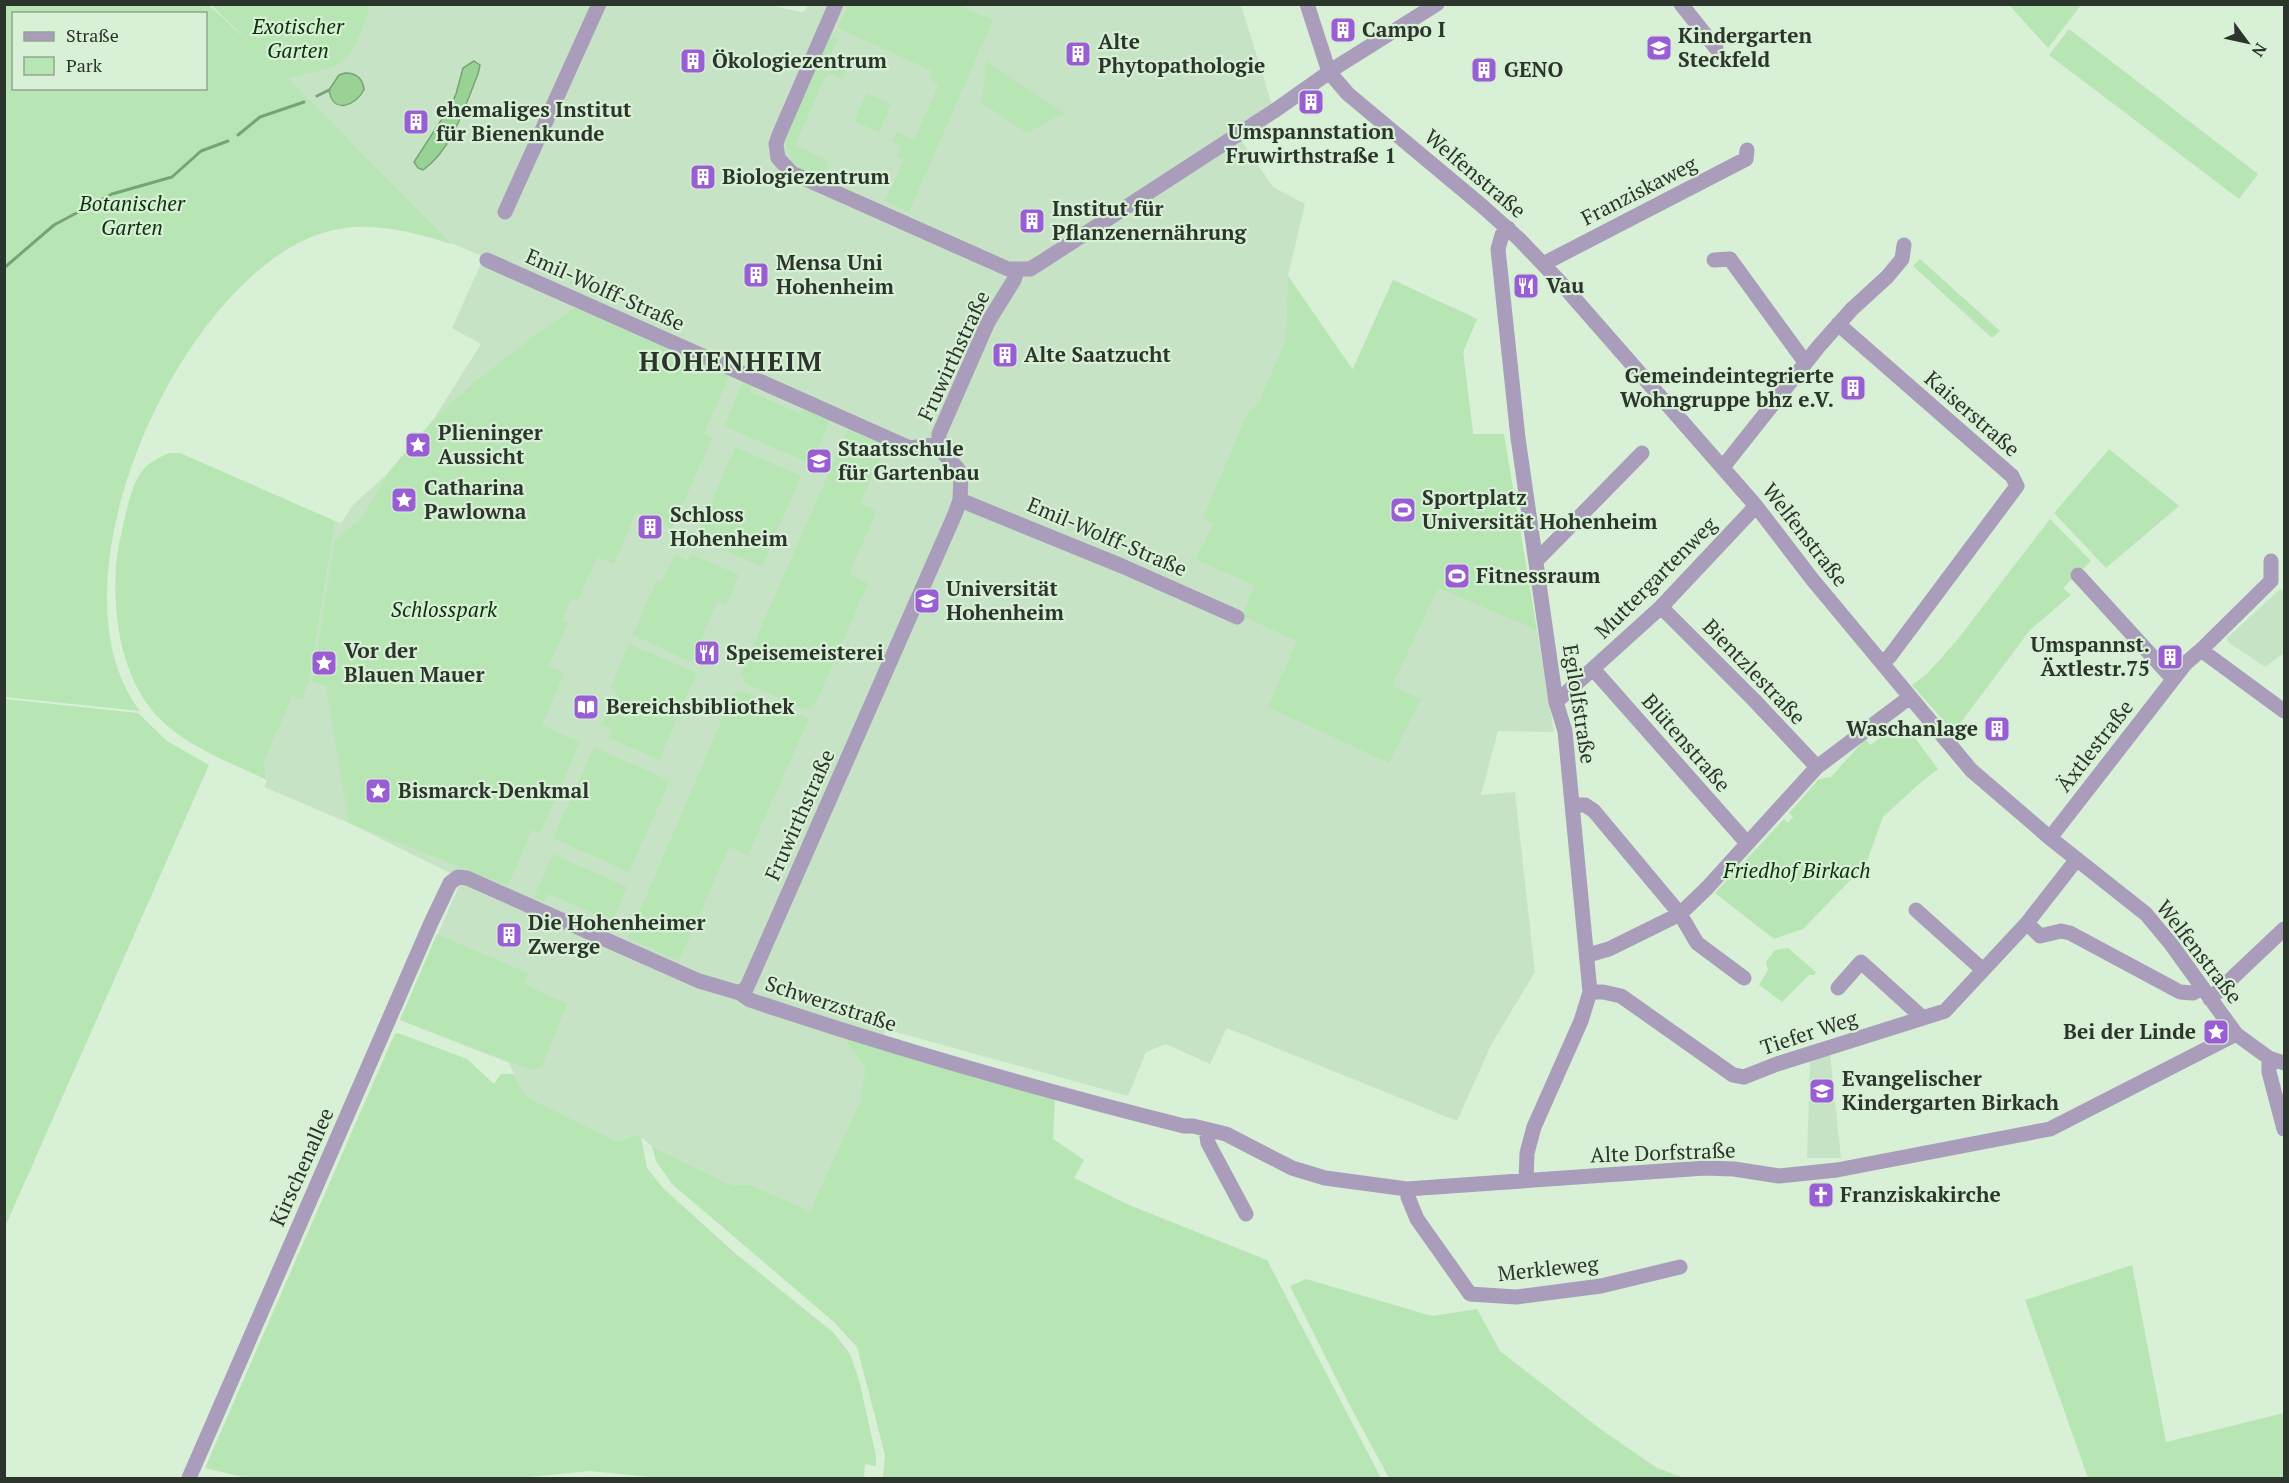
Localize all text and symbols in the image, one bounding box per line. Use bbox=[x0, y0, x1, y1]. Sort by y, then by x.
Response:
legend bbox=[12, 12, 207, 90]
park label: Exotischer Garten bbox=[251, 12, 345, 64]
north arrow bbox=[2217, 12, 2277, 72]
building icon: Campo I bbox=[1328, 15, 1358, 45]
place label: Campo I bbox=[1362, 15, 1446, 43]
place label: Kindergarten Steckfeld bbox=[1678, 21, 1813, 73]
text: Straße bbox=[66, 23, 119, 47]
place label: Alte Phytopathologie bbox=[1098, 27, 1265, 79]
school or university icon: Kindergarten Steckfeld bbox=[1644, 33, 1674, 63]
building icon: Alte Phytopathologie bbox=[1063, 39, 1093, 69]
text: N bbox=[2247, 39, 2272, 61]
building icon: Ökologiezentrum bbox=[678, 46, 708, 76]
place label: Ökologiezentrum bbox=[712, 46, 887, 74]
text: Park bbox=[66, 53, 103, 77]
building icon: GENO bbox=[1469, 55, 1499, 85]
place label: GENO bbox=[1504, 55, 1563, 83]
building icon: Umspannstation Fruwirthstraße 1 bbox=[1296, 87, 1326, 117]
place label: ehemaliges Institut für Bienenkunde bbox=[436, 95, 632, 147]
building icon: ehemaliges Institut für Bienenkunde bbox=[401, 107, 431, 137]
place label: Umspannstation Fruwirthstraße 1 bbox=[1226, 117, 1396, 169]
street label: Welfenstraße bbox=[1419, 122, 1532, 224]
street label: Franziskaweg bbox=[1576, 149, 1702, 231]
building icon: Biologiezentrum bbox=[688, 162, 718, 192]
place label: Biologiezentrum bbox=[722, 162, 890, 190]
park label: Botanischer Garten bbox=[78, 189, 186, 241]
place label: Institut für Pflanzenernährung bbox=[1052, 194, 1248, 246]
building icon: Institut für Pflanzenernährung bbox=[1017, 206, 1047, 236]
street label: Emil-Wolff-Straße bbox=[521, 241, 689, 337]
place label: Mensa Uni Hohenheim bbox=[776, 248, 895, 300]
building icon: Mensa Uni Hohenheim bbox=[741, 260, 771, 290]
restaurant icon: Vau bbox=[1511, 271, 1541, 301]
place label: Vau bbox=[1546, 271, 1584, 299]
street label: Fruwirthstraße bbox=[911, 286, 996, 425]
building icon: Alte Saatzucht bbox=[990, 340, 1020, 370]
place label: Alte Saatzucht bbox=[1024, 340, 1171, 368]
district label: HOHENHEIM bbox=[639, 343, 823, 379]
place label: Gemeindeintegrierte Wohngruppe bhz e.V. bbox=[1620, 361, 1834, 413]
street label: Kaiserstraße bbox=[1919, 364, 2026, 462]
building icon: Gemeindeintegrierte Wohngruppe bhz e.V. bbox=[1838, 373, 1868, 403]
place label: Plieninger Aussicht bbox=[438, 418, 543, 470]
place icon: Plieninger Aussicht bbox=[403, 430, 433, 460]
place label: Staatsschule für Gartenbau bbox=[838, 434, 980, 486]
school or university icon: Staatsschule für Gartenbau bbox=[804, 446, 834, 476]
place label: Catharina Pawlowna bbox=[424, 473, 527, 525]
street label: Welfenstraße bbox=[1756, 477, 1855, 592]
place label: Sportplatz Universität Hohenheim bbox=[1422, 483, 1658, 535]
place icon: Catharina Pawlowna bbox=[389, 485, 419, 515]
street label: Emil-Wolff-Straße bbox=[1023, 490, 1192, 582]
sports icon: Sportplatz Universität Hohenheim bbox=[1388, 495, 1418, 525]
place label: Schloss Hohenheim bbox=[670, 500, 789, 552]
street label: Muttergartenweg bbox=[1588, 510, 1723, 644]
building icon: Schloss Hohenheim bbox=[635, 512, 665, 542]
sports icon: Fitnessraum bbox=[1442, 561, 1472, 591]
place label: Fitnessraum bbox=[1476, 561, 1601, 589]
place label: Universität Hohenheim bbox=[946, 574, 1065, 626]
school or university icon: Universität Hohenheim bbox=[912, 586, 942, 616]
park label: Schlosspark bbox=[391, 595, 498, 623]
street label: Bientzlestraße bbox=[1697, 612, 1812, 730]
place label: Umspannst. Äxtlestr.75 bbox=[2030, 630, 2150, 682]
place label: Vor der Blauen Mauer bbox=[344, 636, 484, 688]
restaurant icon: Speisemeisterei bbox=[692, 638, 722, 668]
place label: Speisemeisterei bbox=[726, 638, 884, 666]
street label: Egilolfstraße bbox=[1557, 642, 1603, 766]
building icon: Umspannst. Äxtlestr.75 bbox=[2155, 642, 2185, 672]
place icon: Vor der Blauen Mauer bbox=[309, 648, 339, 678]
street label: Blütenstraße bbox=[1636, 687, 1737, 797]
library icon: Bereichsbibliothek bbox=[571, 692, 601, 722]
place label: Bereichsbibliothek bbox=[606, 692, 795, 720]
street label: Äxtlestraße bbox=[2049, 694, 2139, 797]
place label: Waschanlage bbox=[1846, 714, 1978, 742]
building icon: Waschanlage bbox=[1982, 714, 2012, 744]
street label: Fruwirthstraße bbox=[758, 745, 841, 885]
place icon: Bismarck-Denkmal bbox=[363, 776, 393, 806]
place label: Bismarck-Denkmal bbox=[398, 776, 589, 804]
park label: Friedhof Birkach bbox=[1722, 856, 1871, 884]
street label: Welfenstraße bbox=[2150, 894, 2249, 1009]
place label: Die Hohenheimer Zwerge bbox=[528, 908, 706, 960]
building icon: Die Hohenheimer Zwerge bbox=[494, 920, 524, 950]
street label: Schwerzstraße bbox=[762, 969, 901, 1037]
street label: Tiefer Weg bbox=[1757, 1003, 1862, 1061]
place label: Bei der Linde bbox=[2063, 1017, 2196, 1045]
place icon: Bei der Linde bbox=[2201, 1017, 2231, 1047]
place label: Evangelischer Kindergarten Birkach bbox=[1842, 1064, 2060, 1116]
school or university icon: Evangelischer Kindergarten Birkach bbox=[1807, 1076, 1837, 1106]
street label: Kirschenallee bbox=[263, 1103, 340, 1230]
street label: Alte Dorfstraße bbox=[1590, 1135, 1736, 1169]
church icon: Franziskakirche bbox=[1806, 1180, 1836, 1210]
place label: Franziskakirche bbox=[1840, 1180, 2001, 1208]
street label: Merkleweg bbox=[1496, 1249, 1601, 1287]

